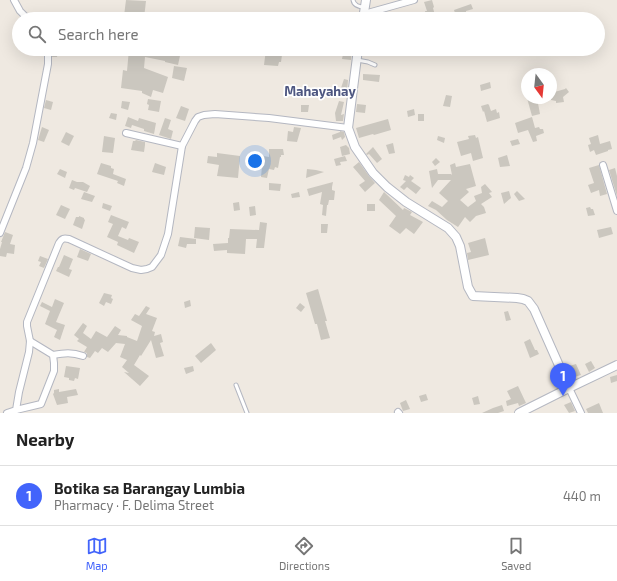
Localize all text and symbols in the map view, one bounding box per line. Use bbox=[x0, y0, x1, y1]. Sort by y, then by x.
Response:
search box bbox=[12, 12, 605, 56]
icon: search bbox=[26, 23, 48, 45]
text: Search here bbox=[58, 25, 139, 43]
north arrow bbox=[521, 68, 557, 104]
district label: Mahayahay bbox=[284, 83, 356, 99]
your location bbox=[245, 151, 265, 171]
pin: 1 bbox=[550, 363, 576, 396]
text: Nearby bbox=[16, 429, 74, 449]
text: Botika sa Barangay Lumbia bbox=[54, 479, 245, 497]
text: 1 bbox=[26, 488, 32, 504]
text: 440 m bbox=[563, 488, 601, 504]
text: Pharmacy · F. Delima Street bbox=[54, 497, 214, 513]
tab: Map bbox=[86, 535, 108, 572]
tab: Directions bbox=[279, 535, 330, 572]
tab: Saved bbox=[501, 535, 531, 572]

